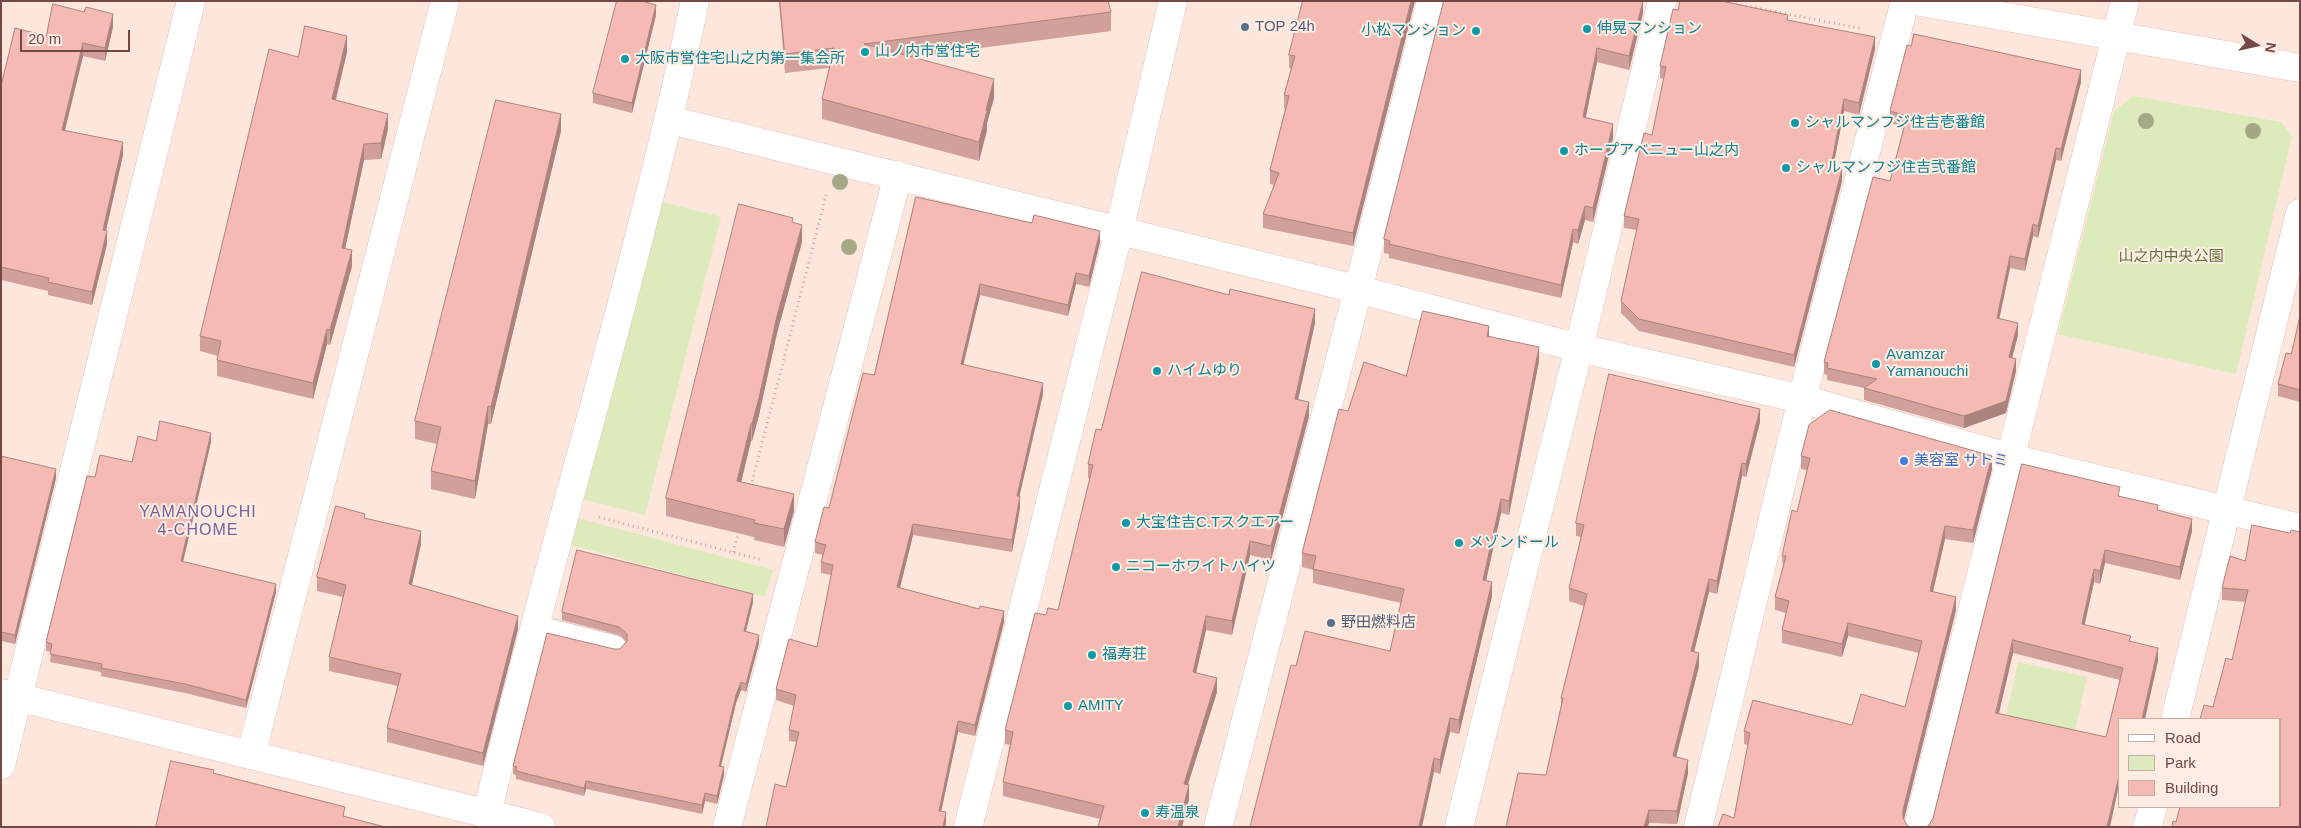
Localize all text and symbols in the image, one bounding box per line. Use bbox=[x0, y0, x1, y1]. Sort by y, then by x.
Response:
place label: TOP 24h bbox=[1255, 18, 1315, 36]
scale bar bbox=[22, 20, 132, 52]
place label: 伸晃マンション bbox=[1597, 20, 1702, 38]
north arrow bbox=[2231, 20, 2281, 70]
marker: TOP 24h bbox=[1239, 21, 1251, 33]
place label: 小松マンション bbox=[1361, 22, 1466, 40]
marker: 伸晃マンション bbox=[1581, 23, 1593, 35]
marker: 小松マンション bbox=[1470, 25, 1482, 37]
text: 20 m bbox=[28, 30, 61, 47]
text: N bbox=[2262, 41, 2280, 54]
place label: 山ノ内市営住宅 bbox=[875, 43, 980, 61]
marker: 山ノ内市営住宅 bbox=[859, 46, 871, 58]
place label: 大阪市営住宅山之内第一集会所 bbox=[635, 50, 845, 68]
marker: 大阪市営住宅山之内第一集会所 bbox=[619, 53, 631, 65]
place label: シャルマンフジ住吉壱番館 bbox=[1805, 114, 1985, 132]
marker: シャルマンフジ住吉壱番館 bbox=[1789, 117, 1801, 129]
place label: ホープアベニュー山之内 bbox=[1574, 142, 1739, 160]
marker: ホープアベニュー山之内 bbox=[1558, 145, 1570, 157]
place label: シャルマンフジ住吉弐番館 bbox=[1796, 159, 1976, 177]
marker: シャルマンフジ住吉弐番館 bbox=[1780, 162, 1792, 174]
park label: 山之内中央公園 bbox=[2119, 248, 2223, 266]
place label: Avamzar Yamanouchi bbox=[1886, 346, 1968, 381]
marker: Avamzar Yamanouchi bbox=[1870, 358, 1882, 370]
place label: ハイムゆり bbox=[1167, 362, 1242, 380]
marker: ハイムゆり bbox=[1151, 365, 1163, 377]
place label: 美容室 サトミ bbox=[1914, 452, 2008, 470]
marker: 美容室 サトミ bbox=[1898, 455, 1910, 467]
district label: YAMANOUCHI 4-CHOME bbox=[138, 503, 258, 541]
place label: 大宝住吉C.Tスクエアー bbox=[1136, 514, 1294, 532]
marker: 大宝住吉C.Tスクエアー bbox=[1120, 517, 1132, 529]
place label: メゾンドール bbox=[1469, 534, 1559, 552]
marker: メゾンドール bbox=[1453, 537, 1465, 549]
place label: ニコーホワイトハイツ bbox=[1126, 558, 1276, 576]
marker: ニコーホワイトハイツ bbox=[1110, 561, 1122, 573]
place label: 野田燃料店 bbox=[1341, 614, 1416, 632]
marker: 野田燃料店 bbox=[1325, 617, 1337, 629]
place label: 福寿荘 bbox=[1102, 646, 1147, 664]
marker: 福寿荘 bbox=[1086, 649, 1098, 661]
place label: AMITY bbox=[1078, 697, 1124, 715]
marker: AMITY bbox=[1062, 700, 1074, 712]
legend bbox=[2118, 718, 2281, 808]
text: Road bbox=[2165, 729, 2201, 746]
text: Park bbox=[2165, 754, 2196, 771]
text: Building bbox=[2165, 779, 2218, 796]
place label: 寿温泉 bbox=[1155, 804, 1200, 822]
marker: 寿温泉 bbox=[1139, 807, 1151, 819]

